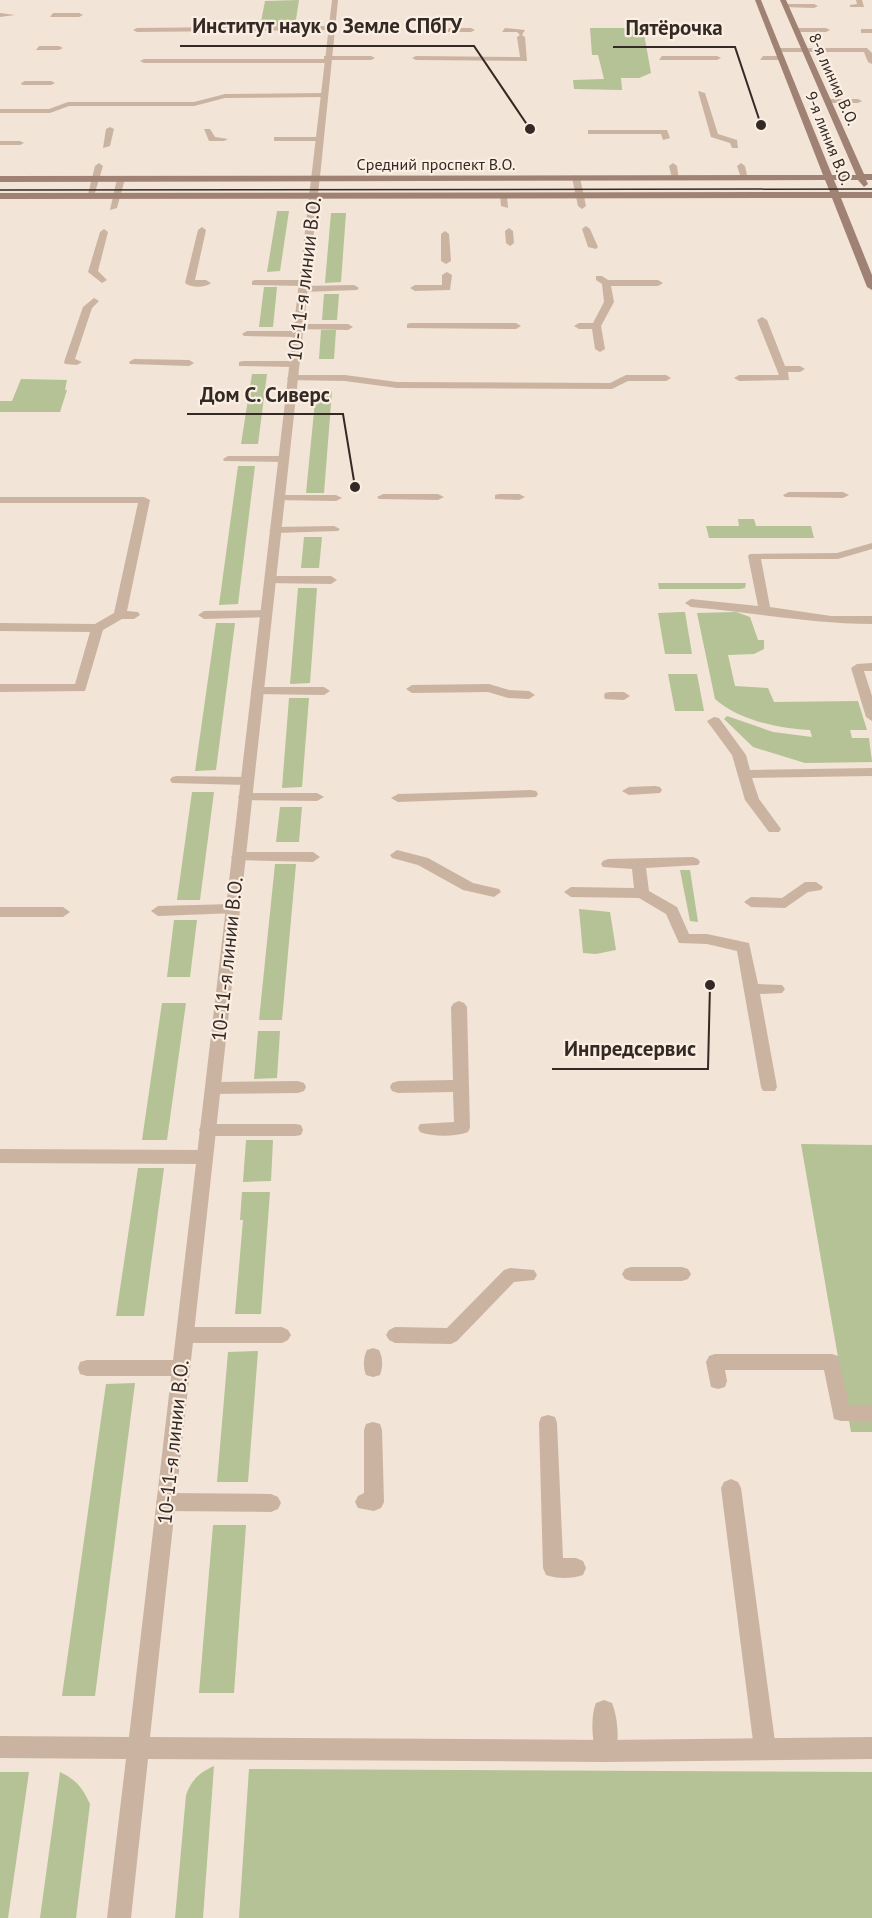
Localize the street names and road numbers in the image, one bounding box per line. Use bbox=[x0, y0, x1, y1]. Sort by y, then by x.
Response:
street label: 8-я линия В.О. bbox=[805, 30, 863, 128]
street label: 9-я линия В.О. bbox=[801, 88, 857, 188]
street label: Средний проспект В.О. bbox=[357, 154, 515, 174]
street label: 10-11-я линии В.О. bbox=[281, 195, 327, 363]
street label: 10-11-я линии В.О. bbox=[205, 876, 249, 1042]
street label: 10-11-я линии В.О. bbox=[151, 1359, 195, 1525]

